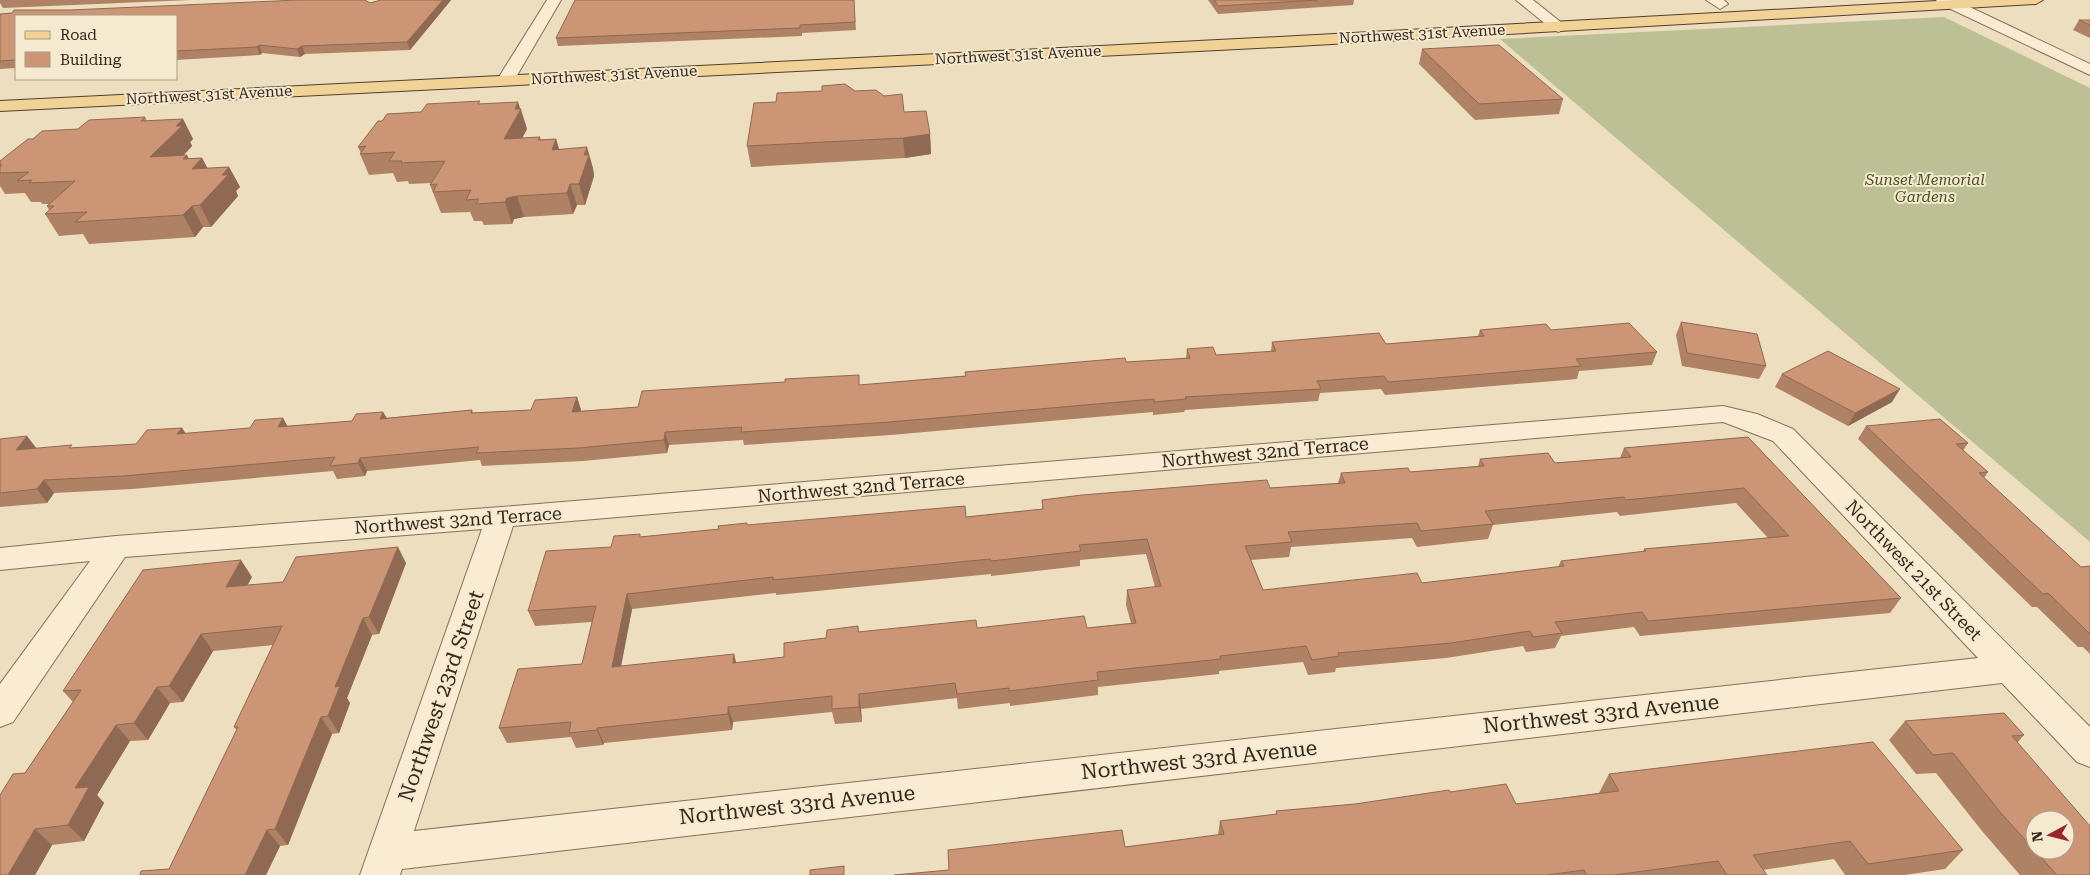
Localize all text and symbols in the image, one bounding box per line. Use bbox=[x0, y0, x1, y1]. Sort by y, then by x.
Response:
legend bbox=[15, 15, 178, 80]
street label: Northwest 31st Avenue bbox=[1338, 21, 1506, 47]
text: Road bbox=[60, 26, 97, 44]
street label: Northwest 31st Avenue bbox=[934, 42, 1102, 68]
text: Building bbox=[60, 51, 122, 69]
street label: Northwest 31st Avenue bbox=[530, 62, 698, 88]
street label: Northwest 31st Avenue bbox=[125, 82, 293, 108]
park label: Sunset Memorial Gardens bbox=[1864, 171, 1985, 206]
street label: Northwest 32nd Terrace bbox=[1160, 432, 1370, 472]
street label: Northwest 32nd Terrace bbox=[756, 467, 966, 507]
street label: Northwest 21st Street bbox=[1842, 495, 1987, 645]
street label: Northwest 32nd Terrace bbox=[353, 502, 563, 538]
street label: Northwest 23rd Street bbox=[393, 587, 489, 805]
street label: Northwest 33rd Avenue bbox=[1482, 690, 1720, 738]
street label: Northwest 33rd Avenue bbox=[1080, 736, 1318, 784]
street label: Northwest 33rd Avenue bbox=[678, 781, 916, 829]
north arrow bbox=[2025, 810, 2075, 860]
text: N bbox=[2028, 830, 2046, 843]

